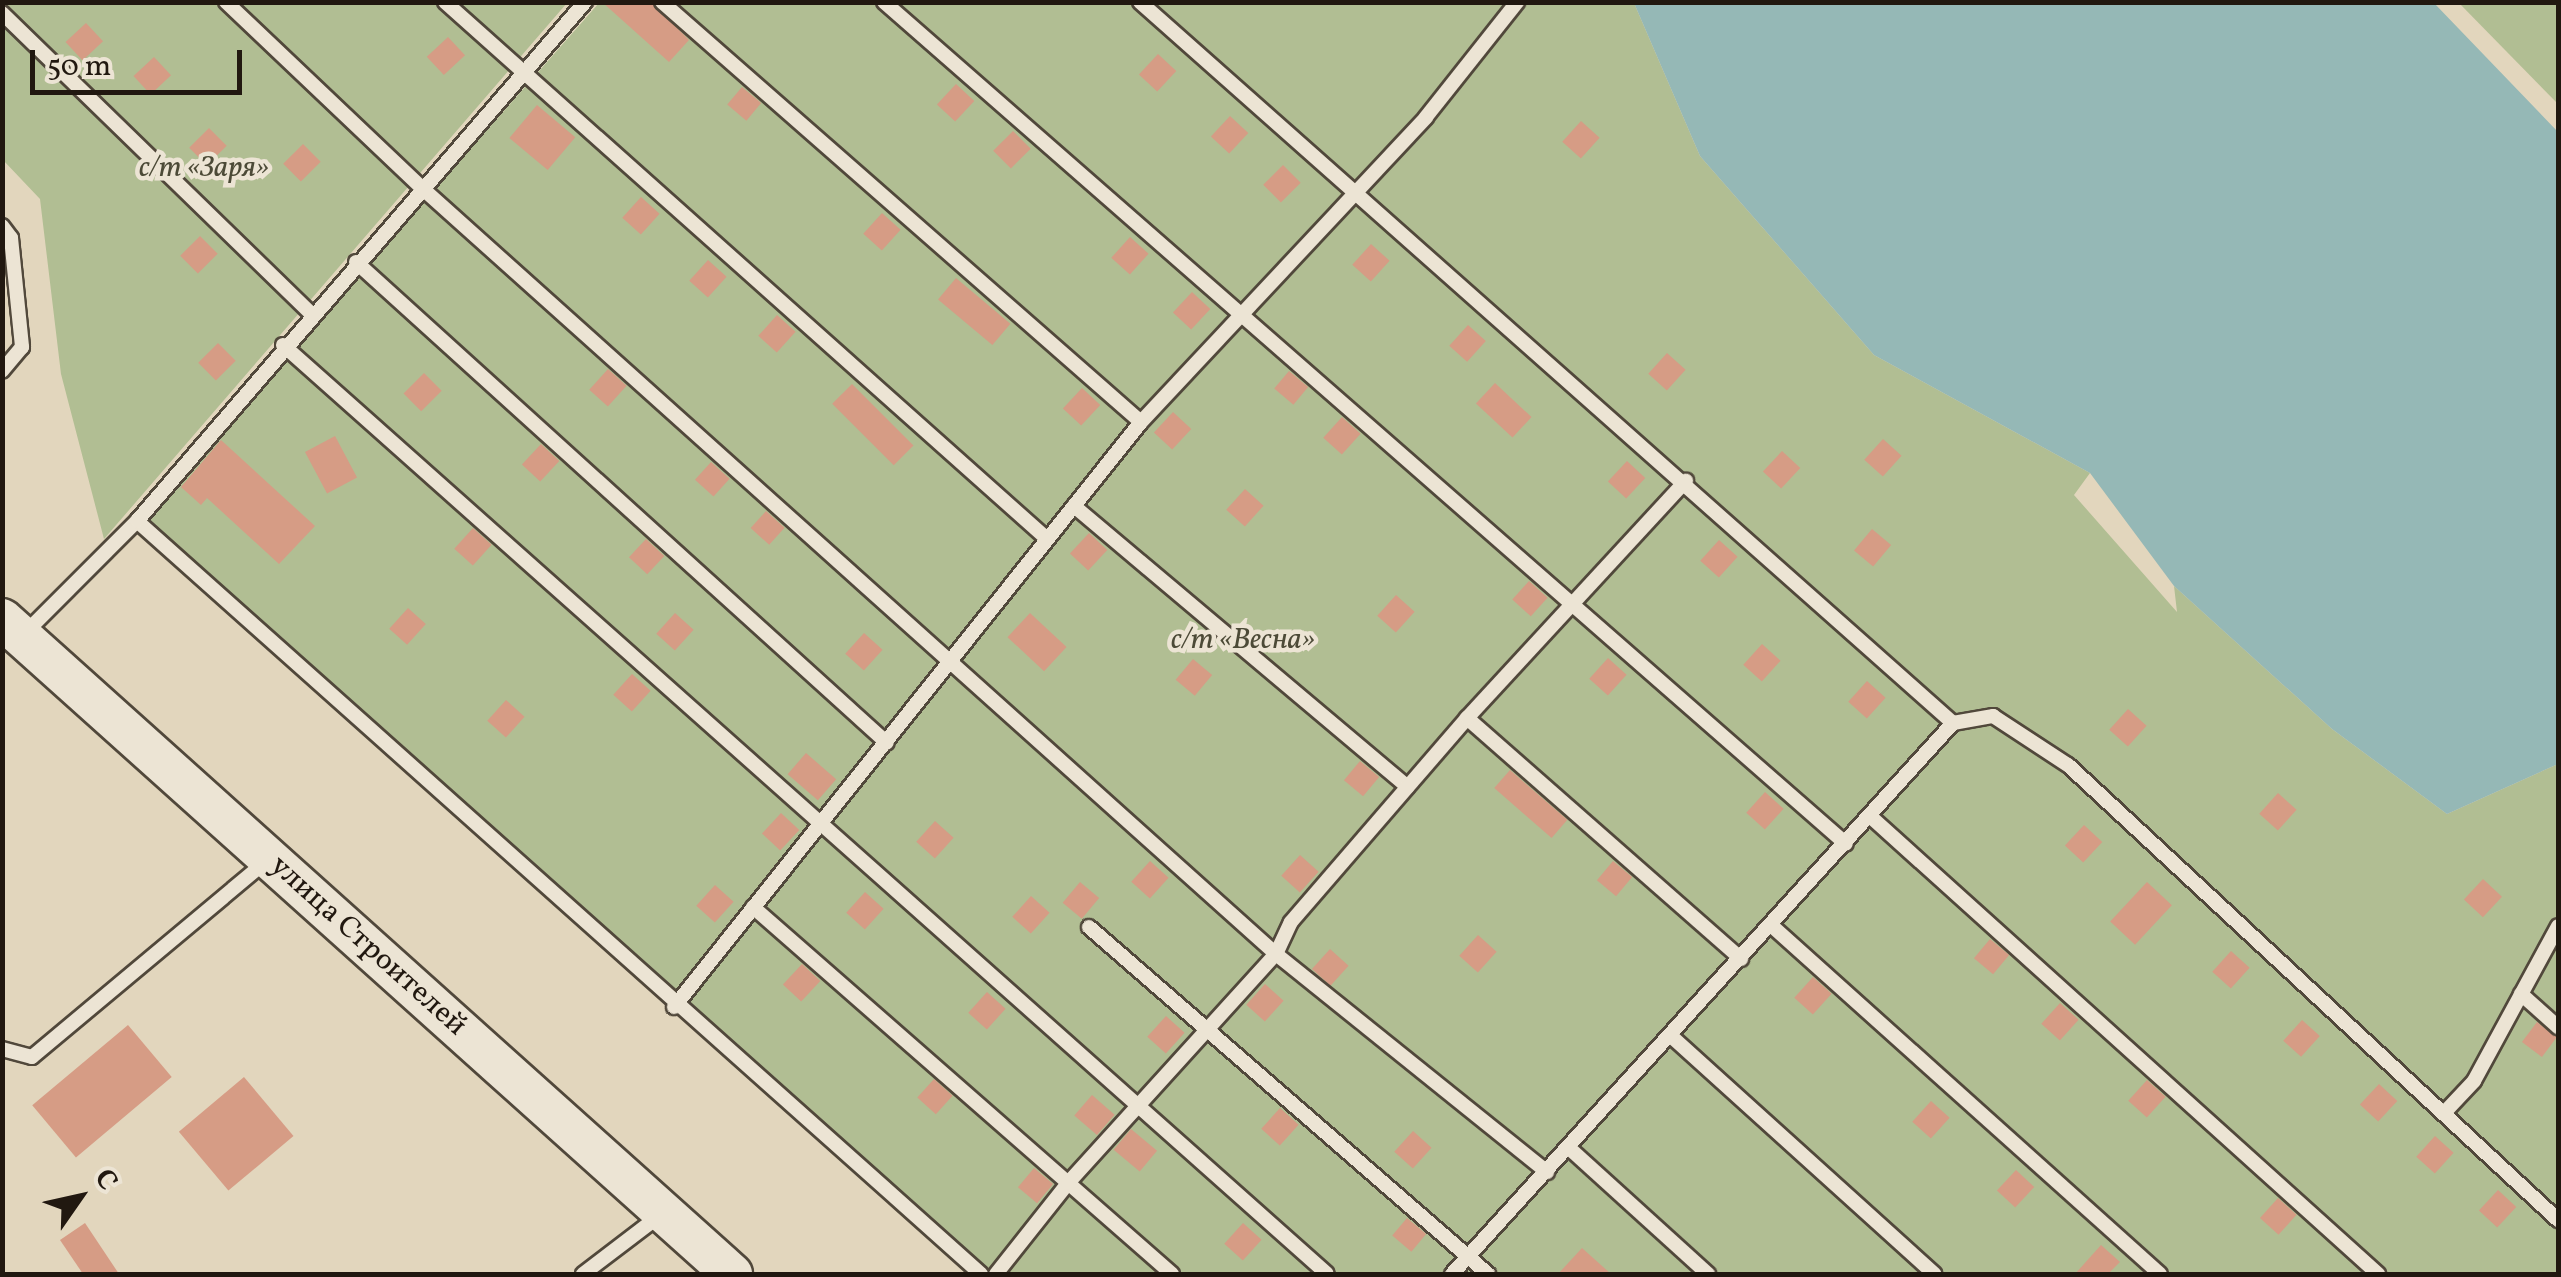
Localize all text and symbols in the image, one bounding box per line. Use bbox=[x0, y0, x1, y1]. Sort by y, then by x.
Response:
scale bar bbox=[35, 30, 248, 92]
text: 50 m bbox=[47, 46, 111, 88]
park label: с/т «Заря» bbox=[139, 150, 269, 186]
park label: с/т «Весна» bbox=[1171, 622, 1315, 658]
street label: улица Строителей bbox=[262, 848, 474, 1044]
north arrow bbox=[30, 1147, 130, 1247]
text: С bbox=[84, 1162, 126, 1198]

